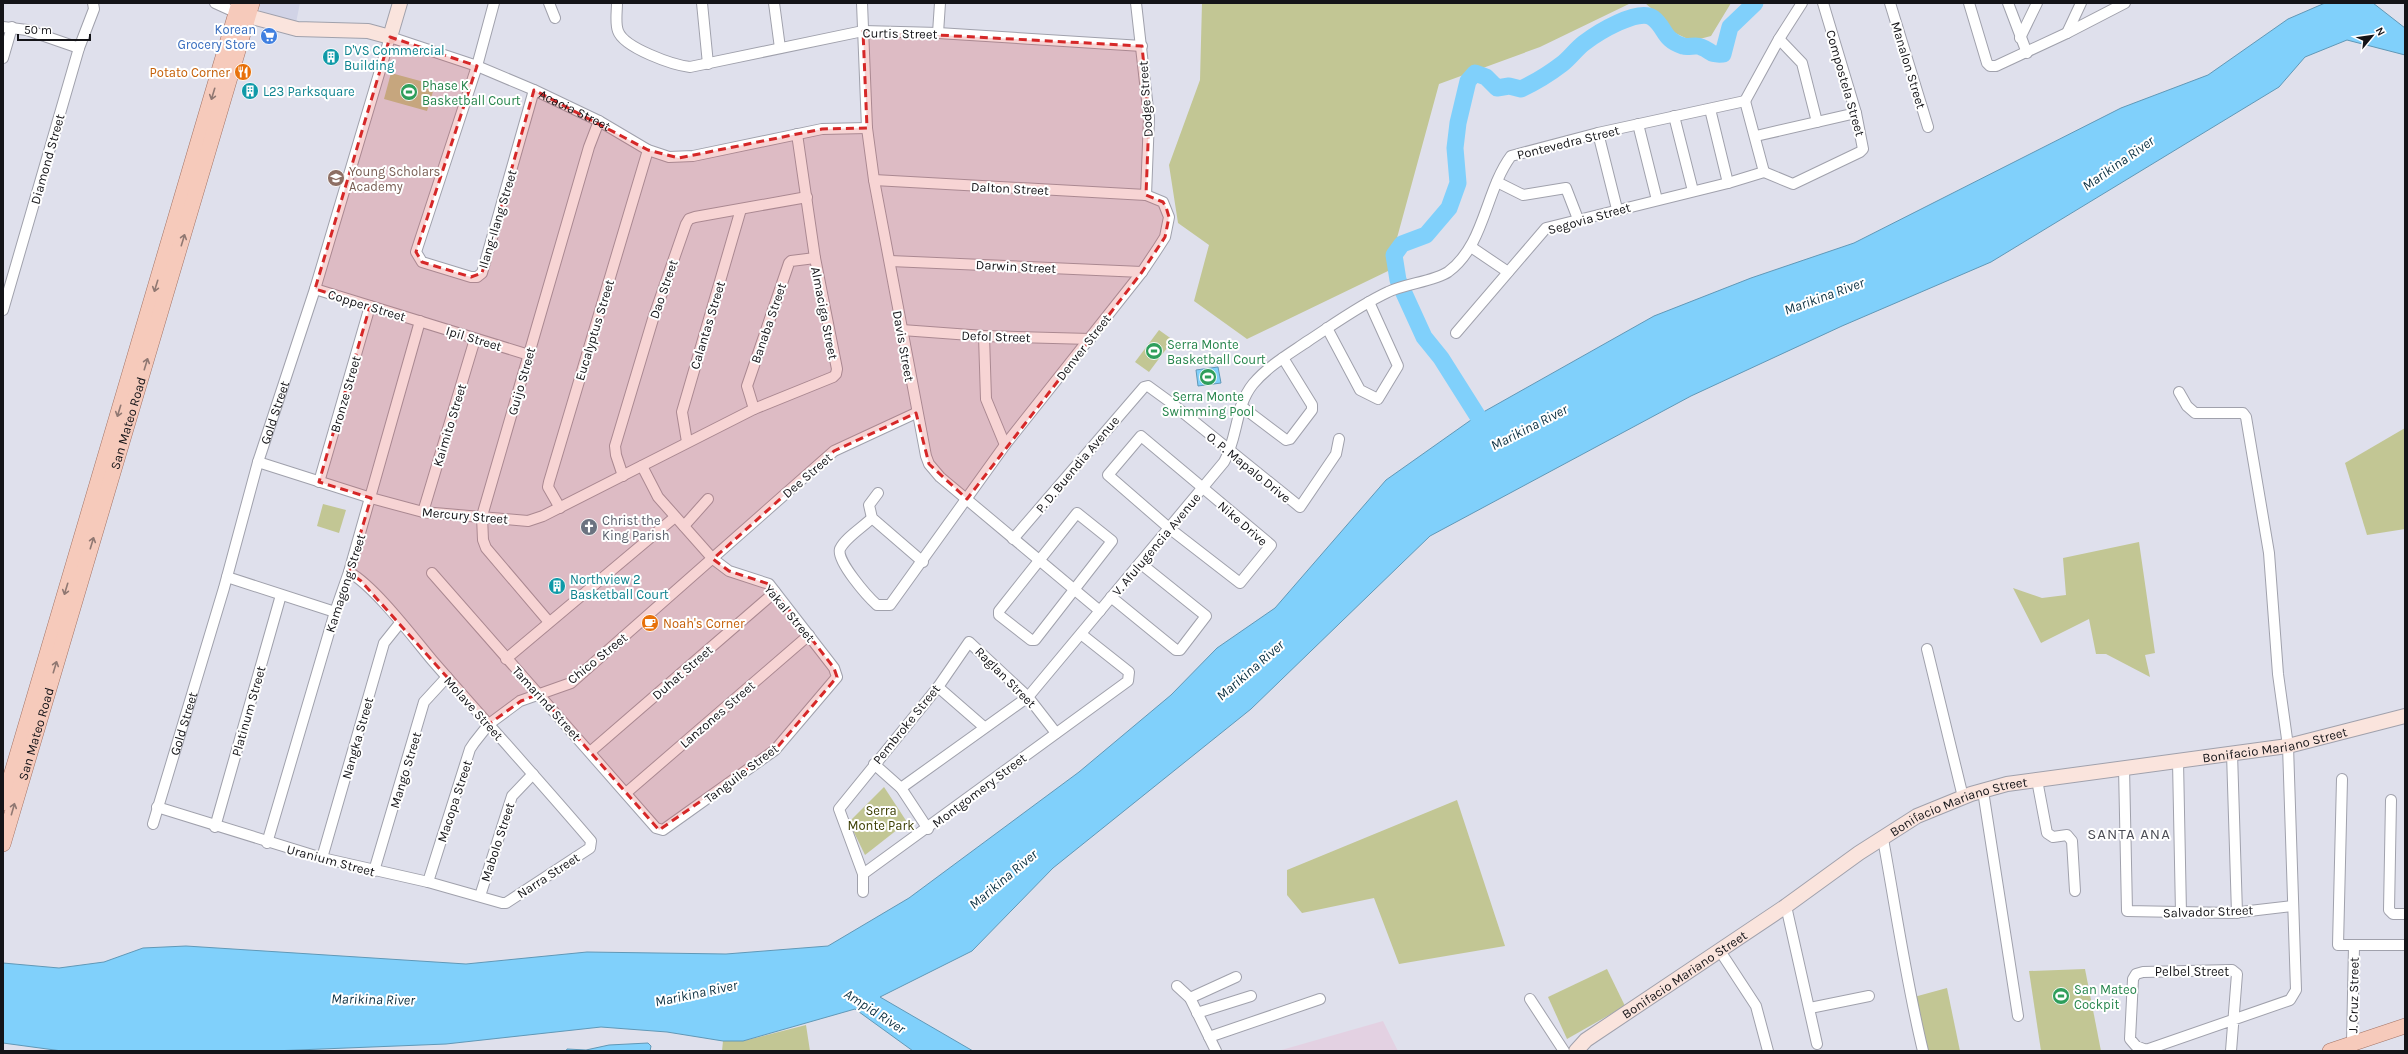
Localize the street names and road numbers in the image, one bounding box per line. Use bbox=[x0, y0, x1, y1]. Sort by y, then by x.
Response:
street label: Manalon Street bbox=[1888, 20, 1929, 111]
street label: Curtis Street bbox=[862, 25, 938, 42]
street label: Compostela Street bbox=[1823, 28, 1868, 138]
street label: Dodge Street bbox=[1135, 60, 1156, 137]
street label: Acacia Street bbox=[536, 86, 613, 134]
street label: Diamond Street bbox=[27, 112, 68, 206]
street label: Pontevedra Street bbox=[1515, 122, 1621, 162]
street label: Ilang-Ilang Street bbox=[475, 168, 520, 270]
street label: Dalton Street bbox=[971, 179, 1049, 198]
street label: Segovia Street bbox=[1546, 199, 1632, 237]
street label: Dao Street bbox=[646, 257, 681, 321]
street label: Darwin Street bbox=[975, 257, 1057, 276]
street label: Almaciga Street bbox=[808, 265, 841, 361]
street label: Eucalyptus Street bbox=[572, 278, 617, 382]
street label: Calantas Street bbox=[687, 279, 728, 371]
street label: Banaba Street bbox=[748, 281, 789, 365]
street label: Copper Street bbox=[326, 287, 408, 324]
street label: Davis Street bbox=[890, 309, 917, 383]
street label: Denver Street bbox=[1053, 311, 1114, 383]
street label: Ipil Street bbox=[444, 323, 504, 354]
street label: Defol Street bbox=[961, 328, 1031, 345]
street label: Guijo Street bbox=[505, 345, 538, 417]
street label: Bronze Street bbox=[327, 354, 364, 434]
street label: San Mateo Road bbox=[107, 375, 149, 471]
street label: Gold Street bbox=[257, 379, 292, 446]
street label: Kaimito Street bbox=[430, 382, 469, 468]
street label: P. D. Buendia Avenue bbox=[1033, 413, 1122, 516]
street label: O. P. Mapalo Drive bbox=[1204, 429, 1294, 506]
street label: Dee Street bbox=[779, 450, 835, 501]
street label: V. Afulugencia Avenue bbox=[1109, 490, 1204, 599]
street label: Nike Drive bbox=[1215, 498, 1271, 549]
street label: Mercury Street bbox=[421, 504, 509, 527]
street label: Kamagong Street bbox=[322, 532, 369, 634]
street label: Yakal Street bbox=[761, 582, 818, 645]
street label: Chico Street bbox=[565, 630, 630, 687]
street label: Duhat Street bbox=[649, 642, 716, 703]
street label: Raglan Street bbox=[972, 644, 1039, 711]
street label: Tamarind Street bbox=[509, 663, 584, 744]
street label: Platinum Street bbox=[228, 664, 269, 758]
street label: Molave Street bbox=[441, 673, 506, 743]
street label: Lanzones Street bbox=[677, 678, 758, 751]
street label: Pembroke Street bbox=[870, 681, 943, 767]
street label: San Mateo Road bbox=[15, 686, 57, 782]
street label: Gold Street bbox=[167, 690, 200, 757]
street label: Nangka Street bbox=[339, 695, 376, 781]
street label: Bonifacio Mariano Street bbox=[2201, 724, 2349, 766]
street label: Mango Street bbox=[387, 730, 424, 810]
street label: Tanguile Street bbox=[701, 741, 781, 806]
street label: Montgomery Street bbox=[929, 750, 1029, 831]
street label: Macopa Street bbox=[434, 758, 475, 844]
street label: Bonifacio Mariano Street bbox=[1887, 774, 2028, 839]
street label: Mabolo Street bbox=[478, 801, 517, 884]
street label: Uranium Street bbox=[285, 841, 377, 880]
street label: Narra Street bbox=[514, 850, 582, 901]
street label: Salvador Street bbox=[2162, 902, 2254, 921]
street label: Bonifacio Mariano Street bbox=[1619, 927, 1750, 1022]
street label: J. Cruz Street bbox=[2345, 957, 2362, 1033]
street label: Pelbel Street bbox=[2155, 964, 2229, 979]

